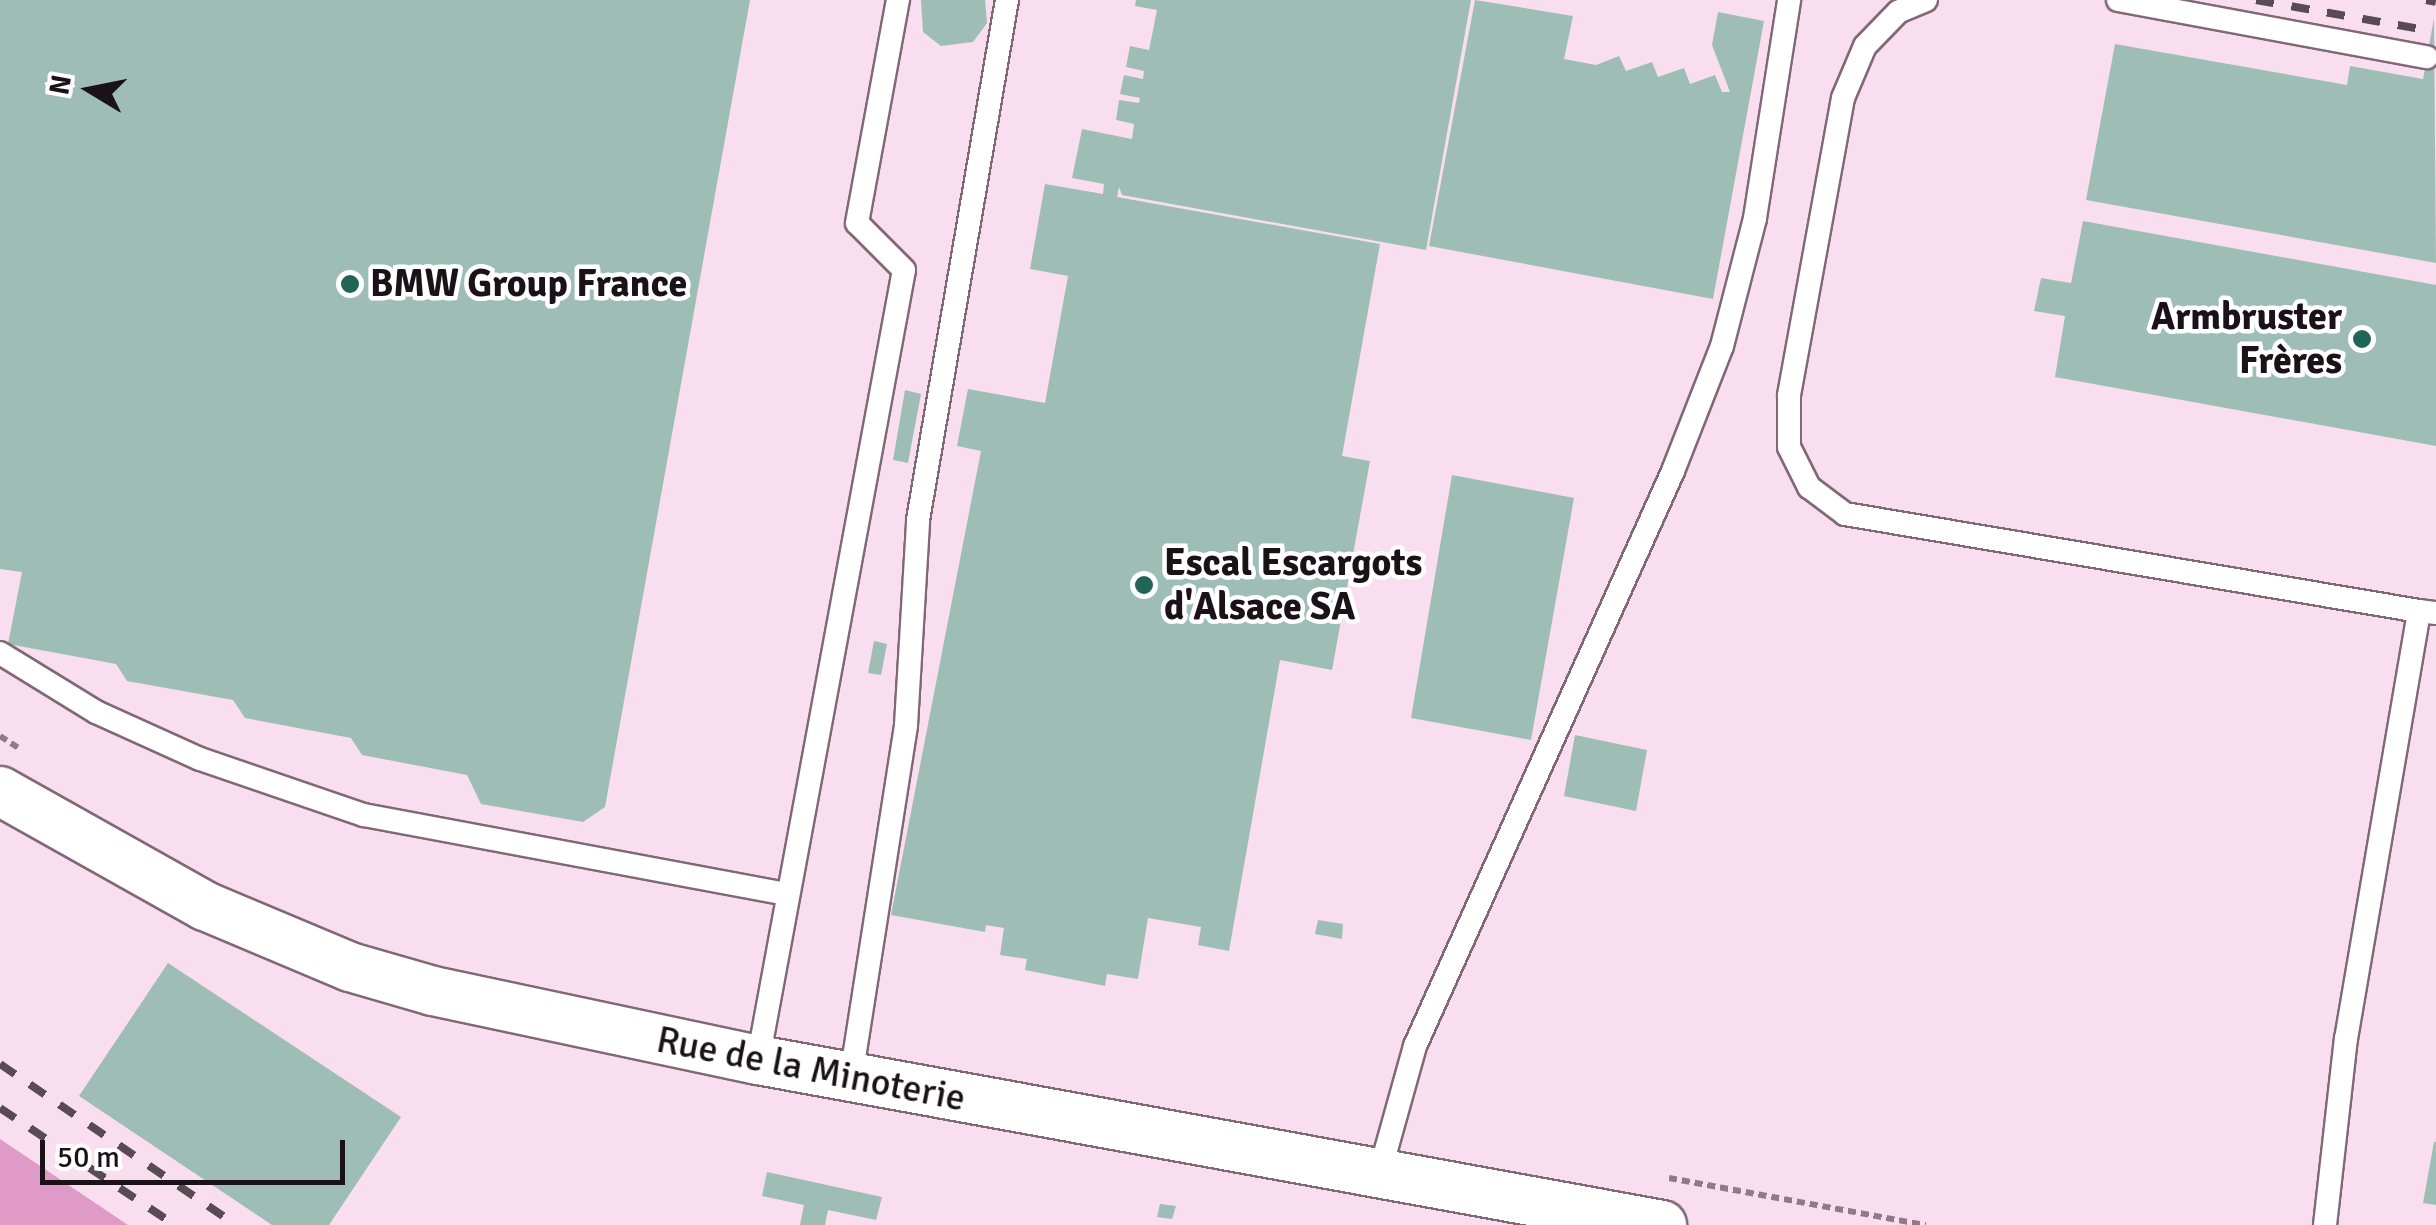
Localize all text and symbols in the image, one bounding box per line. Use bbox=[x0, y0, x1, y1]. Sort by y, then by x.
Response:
north arrow bbox=[40, 40, 140, 140]
text: N bbox=[42, 72, 79, 97]
place label: BMW Group France bbox=[370, 261, 687, 307]
marker: BMW Group France bbox=[339, 273, 361, 295]
place label: Armbruster Frères bbox=[2151, 294, 2342, 383]
marker: Armbruster Frères bbox=[2351, 328, 2373, 350]
place label: Escal Escargots d'Alsace SA bbox=[1164, 540, 1422, 630]
marker: Escal Escargots d'Alsace SA bbox=[1133, 574, 1155, 596]
street label: Rue de la Minoterie bbox=[653, 1017, 969, 1121]
scale bar bbox=[45, 1120, 350, 1182]
text: 50 m bbox=[57, 1139, 120, 1176]

